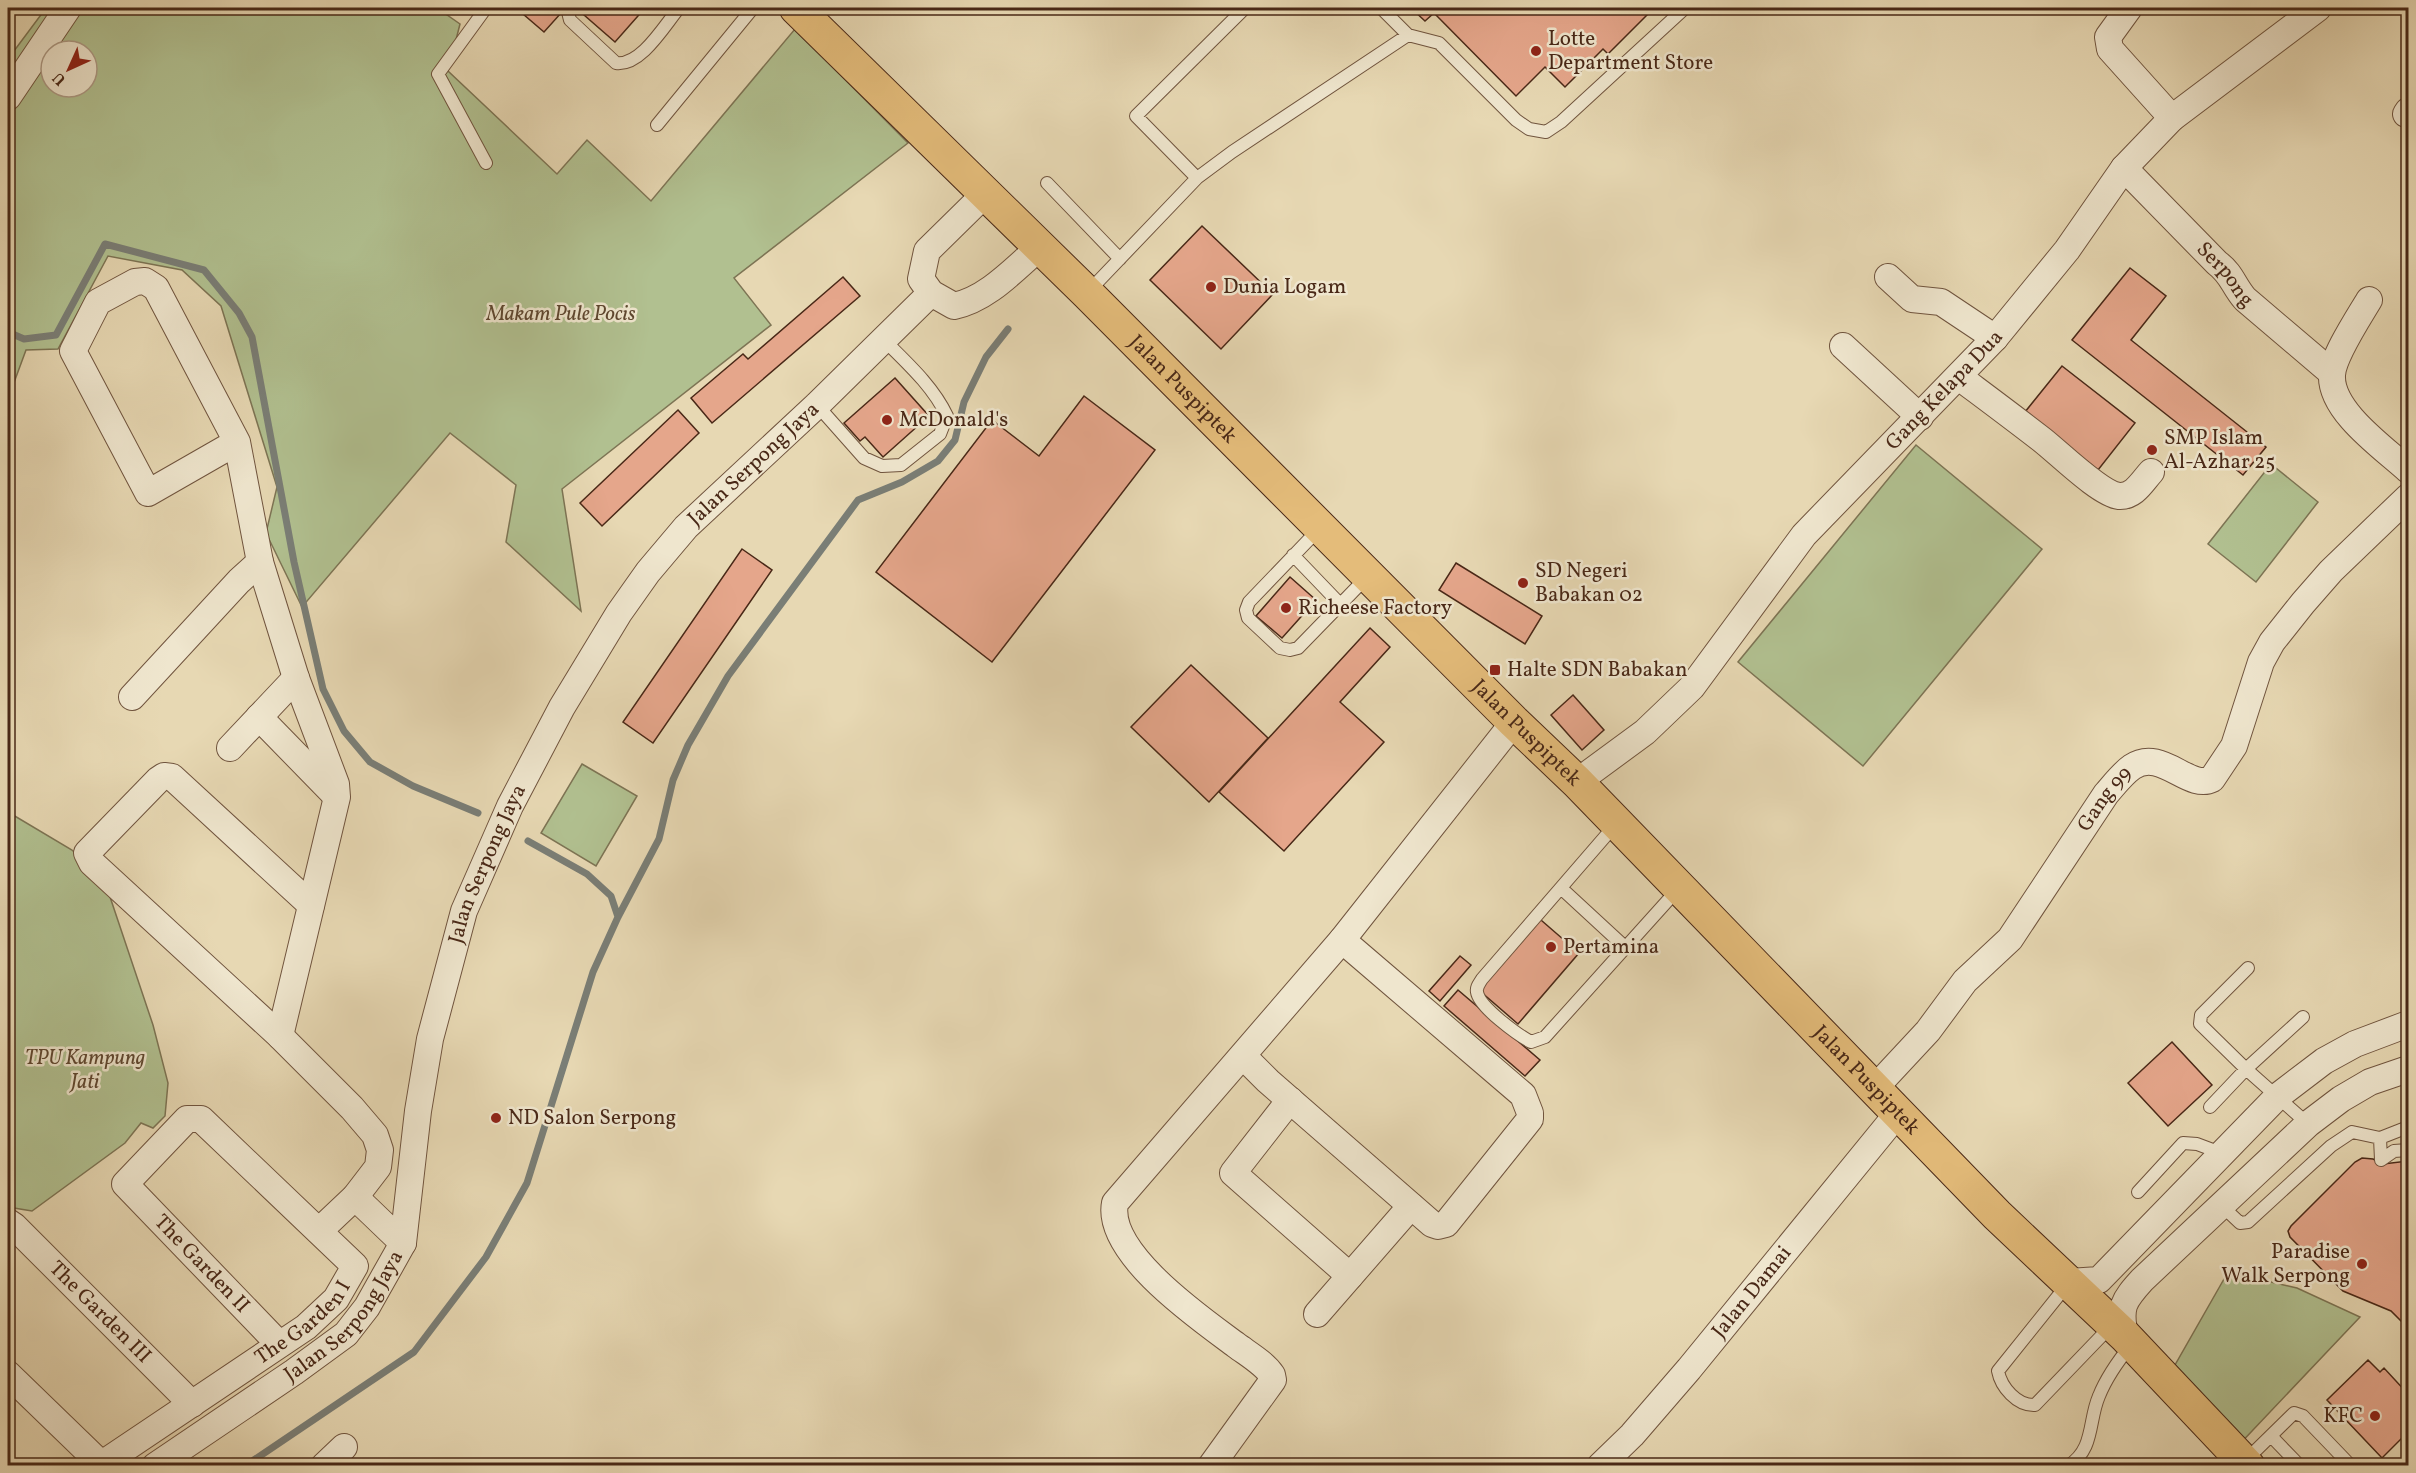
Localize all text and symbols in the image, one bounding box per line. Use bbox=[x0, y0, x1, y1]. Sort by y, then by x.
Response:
place label: Lotte Department Store bbox=[1548, 25, 1713, 78]
north arrow bbox=[39, 39, 99, 99]
marker: Lotte Department Store bbox=[1529, 44, 1543, 58]
text: U bbox=[48, 67, 71, 90]
street label: Serpong bbox=[2190, 235, 2259, 314]
place label: Dunia Logam bbox=[1223, 273, 1346, 302]
marker: Dunia Logam bbox=[1204, 280, 1218, 294]
park label: Makam Pule Pocis bbox=[486, 300, 636, 329]
street label: Gang Kelapa Dua bbox=[1879, 324, 2010, 457]
street label: Jalan Puspiptek bbox=[1122, 328, 1244, 450]
street label: Jalan Serpong Jaya bbox=[681, 395, 826, 533]
place label: McDonald's bbox=[899, 406, 1008, 435]
marker: McDonald's bbox=[880, 413, 894, 427]
place label: SMP Islam Al-Azhar 25 bbox=[2164, 424, 2275, 477]
marker: SMP Islam Al-Azhar 25 bbox=[2145, 443, 2159, 457]
place label: SD Negeri Babakan 02 bbox=[1535, 557, 1643, 610]
marker: SD Negeri Babakan 02 bbox=[1516, 576, 1530, 590]
place label: Richeese Factory bbox=[1298, 594, 1453, 623]
marker: Richeese Factory bbox=[1279, 601, 1293, 615]
place label: Halte SDN Babakan bbox=[1507, 656, 1688, 685]
marker: Halte SDN Babakan bbox=[1488, 663, 1502, 677]
street label: Jalan Puspiptek bbox=[1465, 673, 1588, 793]
street label: Gang 99 bbox=[2070, 759, 2138, 837]
street label: Jalan Serpong Jaya bbox=[441, 779, 533, 947]
place label: Pertamina bbox=[1563, 933, 1659, 962]
marker: Pertamina bbox=[1544, 940, 1558, 954]
street label: Jalan Puspiptek bbox=[1806, 1019, 1927, 1142]
park label: TPU Kampung Jati bbox=[25, 1044, 145, 1097]
place label: ND Salon Serpong bbox=[508, 1104, 676, 1133]
marker: ND Salon Serpong bbox=[489, 1111, 503, 1125]
street label: The Garden II bbox=[147, 1208, 256, 1320]
place label: Paradise Walk Serpong bbox=[2221, 1238, 2350, 1291]
street label: Jalan Damai bbox=[1705, 1240, 1798, 1345]
street label: Jalan Serpong Jaya bbox=[278, 1245, 410, 1389]
street label: The Garden III bbox=[42, 1254, 158, 1370]
marker: Paradise Walk Serpong bbox=[2355, 1257, 2369, 1271]
street label: The Garden I bbox=[249, 1275, 358, 1372]
place label: KFC bbox=[2323, 1402, 2363, 1431]
marker: KFC bbox=[2368, 1409, 2382, 1423]

